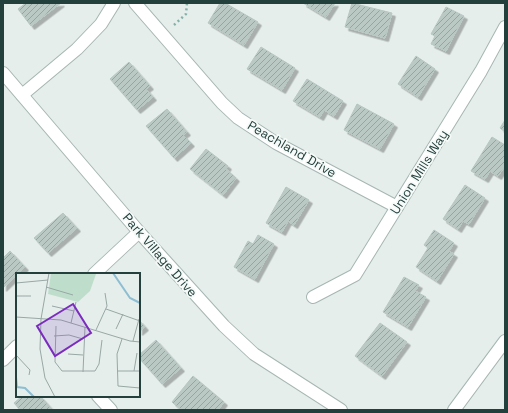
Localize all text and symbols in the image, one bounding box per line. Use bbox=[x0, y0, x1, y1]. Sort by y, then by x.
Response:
street label: Peachland Drive bbox=[245, 117, 339, 181]
street label: Union Mills Way bbox=[386, 127, 452, 217]
street label: Park Village Drive bbox=[119, 210, 201, 300]
inset map bbox=[16, 273, 140, 397]

